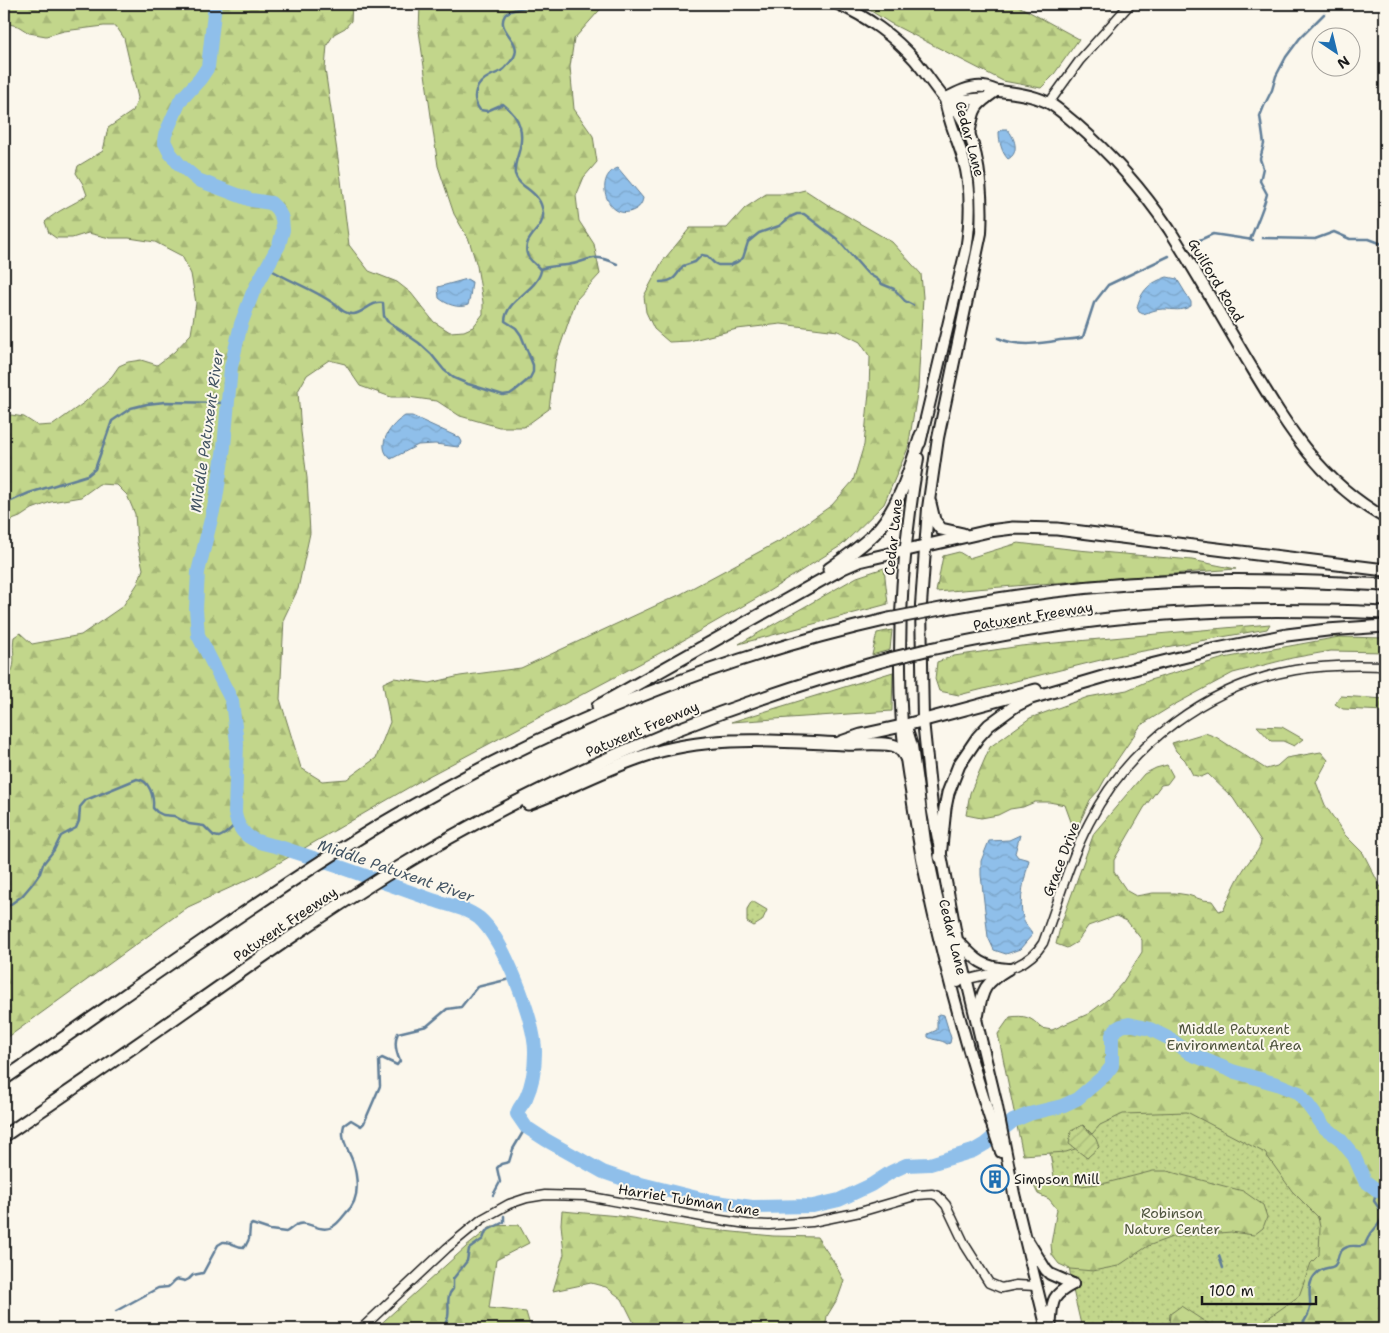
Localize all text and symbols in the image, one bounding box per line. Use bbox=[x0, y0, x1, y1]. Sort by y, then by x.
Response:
north arrow bbox=[1312, 28, 1362, 78]
text: N bbox=[1334, 52, 1353, 73]
street label: Cedar Lane bbox=[951, 99, 989, 179]
street label: Guilford Road bbox=[1184, 235, 1248, 325]
water label: Middle Patuxent River bbox=[186, 348, 228, 514]
street label: Cedar Lane bbox=[880, 497, 906, 577]
street label: Patuxent Freeway bbox=[972, 598, 1094, 634]
street label: Patuxent Freeway bbox=[583, 697, 701, 761]
street label: Grace Drive bbox=[1038, 819, 1084, 899]
water label: Middle Patuxent River bbox=[315, 835, 478, 907]
street label: Patuxent Freeway bbox=[230, 883, 340, 965]
street label: Cedar Lane bbox=[935, 897, 971, 977]
park label: Middle Patuxent Environmental Area bbox=[1167, 1020, 1302, 1054]
building icon: Simpson Mill bbox=[980, 1164, 1010, 1194]
place label: Simpson Mill bbox=[1014, 1170, 1100, 1188]
street label: Harriet Tubman Lane bbox=[617, 1180, 761, 1220]
park label: Robinson Nature Center bbox=[1124, 1204, 1220, 1238]
scale bar bbox=[1202, 1273, 1315, 1305]
text: 100 m bbox=[1209, 1281, 1254, 1301]

